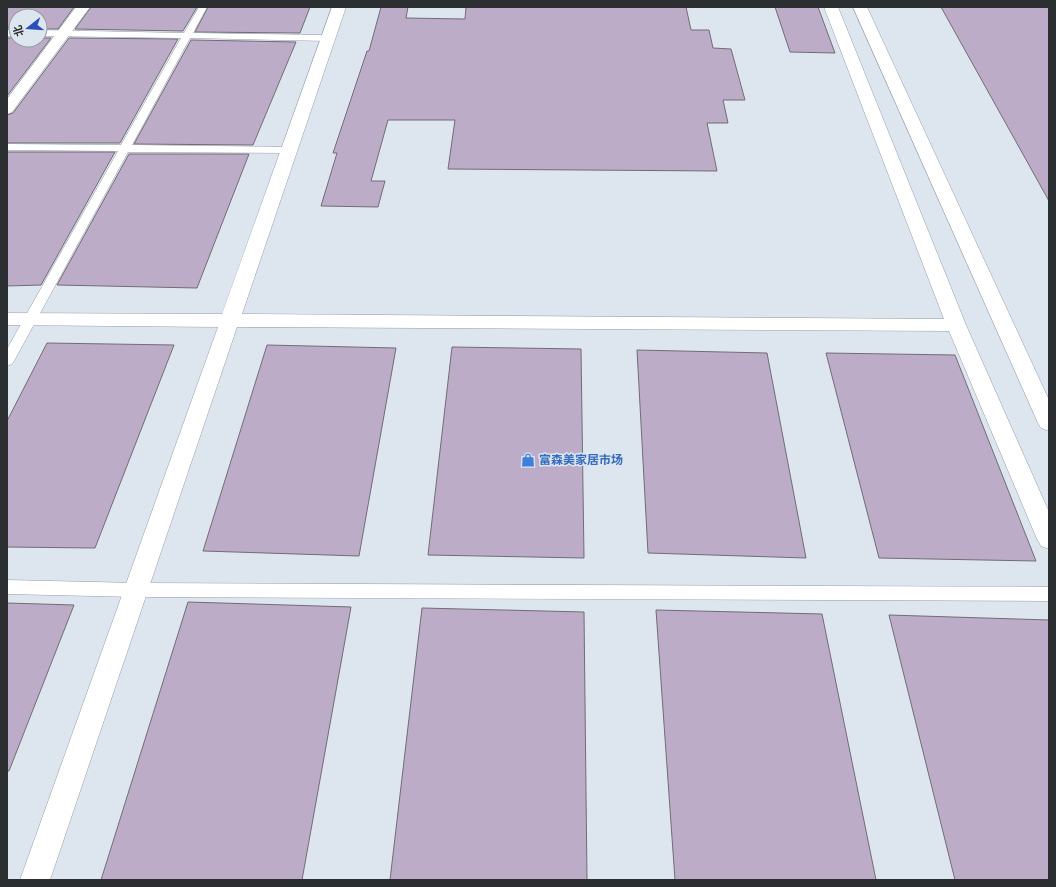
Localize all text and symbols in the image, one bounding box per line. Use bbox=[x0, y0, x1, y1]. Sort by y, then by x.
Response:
north arrow bbox=[8, 8, 48, 48]
text: 北 bbox=[11, 24, 27, 38]
shop icon: 富森美家居市场 bbox=[520, 452, 536, 468]
place label: 富森美家居市场 bbox=[539, 453, 623, 467]

